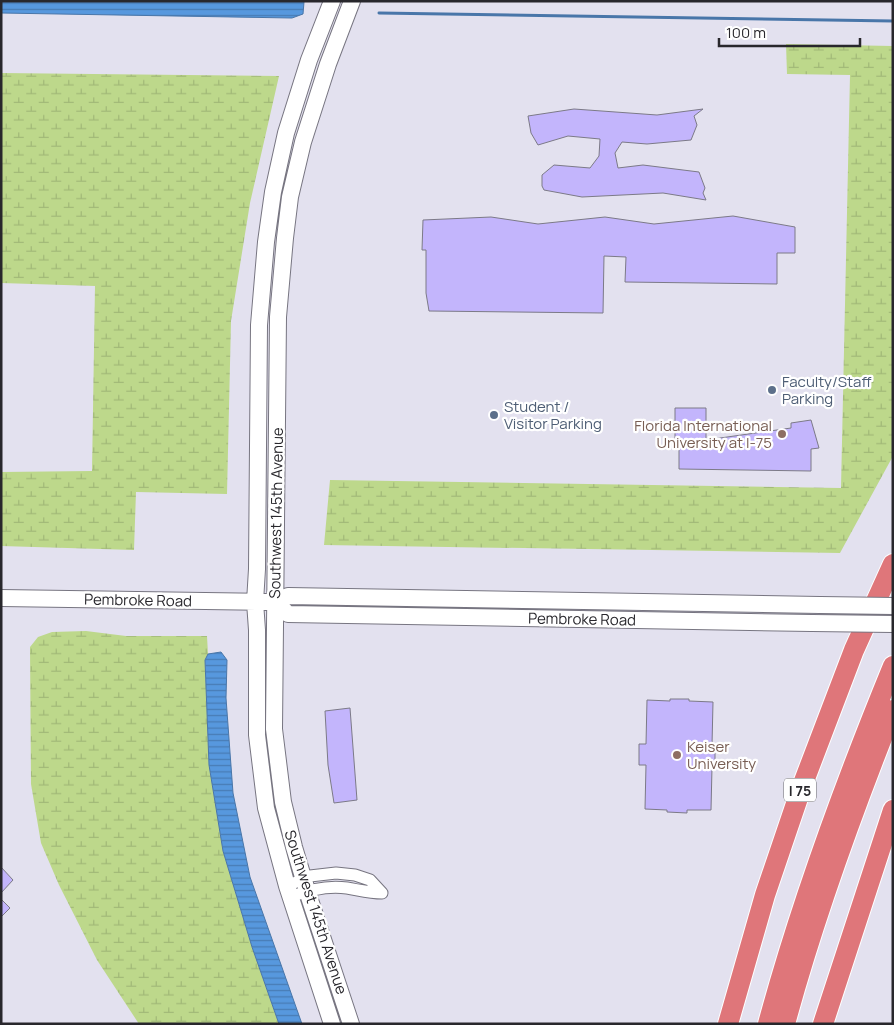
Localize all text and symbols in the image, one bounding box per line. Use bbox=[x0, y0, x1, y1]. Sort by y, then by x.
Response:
scale bar bbox=[719, 15, 860, 47]
text: 100 m bbox=[726, 22, 766, 43]
place label: Faculty/Staff Parking bbox=[782, 371, 871, 409]
marker: Faculty/Staff Parking bbox=[766, 384, 778, 396]
place label: Student / Visitor Parking bbox=[504, 396, 602, 434]
marker: Student / Visitor Parking bbox=[488, 409, 500, 421]
place label: Florida International University at I-75 bbox=[634, 415, 772, 453]
street label: Southwest 145th Avenue bbox=[264, 427, 288, 599]
marker: Florida International University at I-75 bbox=[776, 428, 788, 440]
street label: Pembroke Road bbox=[84, 589, 192, 611]
street label: Pembroke Road bbox=[528, 608, 636, 630]
place label: Keiser University bbox=[687, 736, 756, 774]
marker: Keiser University bbox=[671, 749, 683, 761]
road number: I 75 bbox=[784, 778, 816, 802]
street label: Southwest 145th Avenue bbox=[280, 827, 353, 997]

